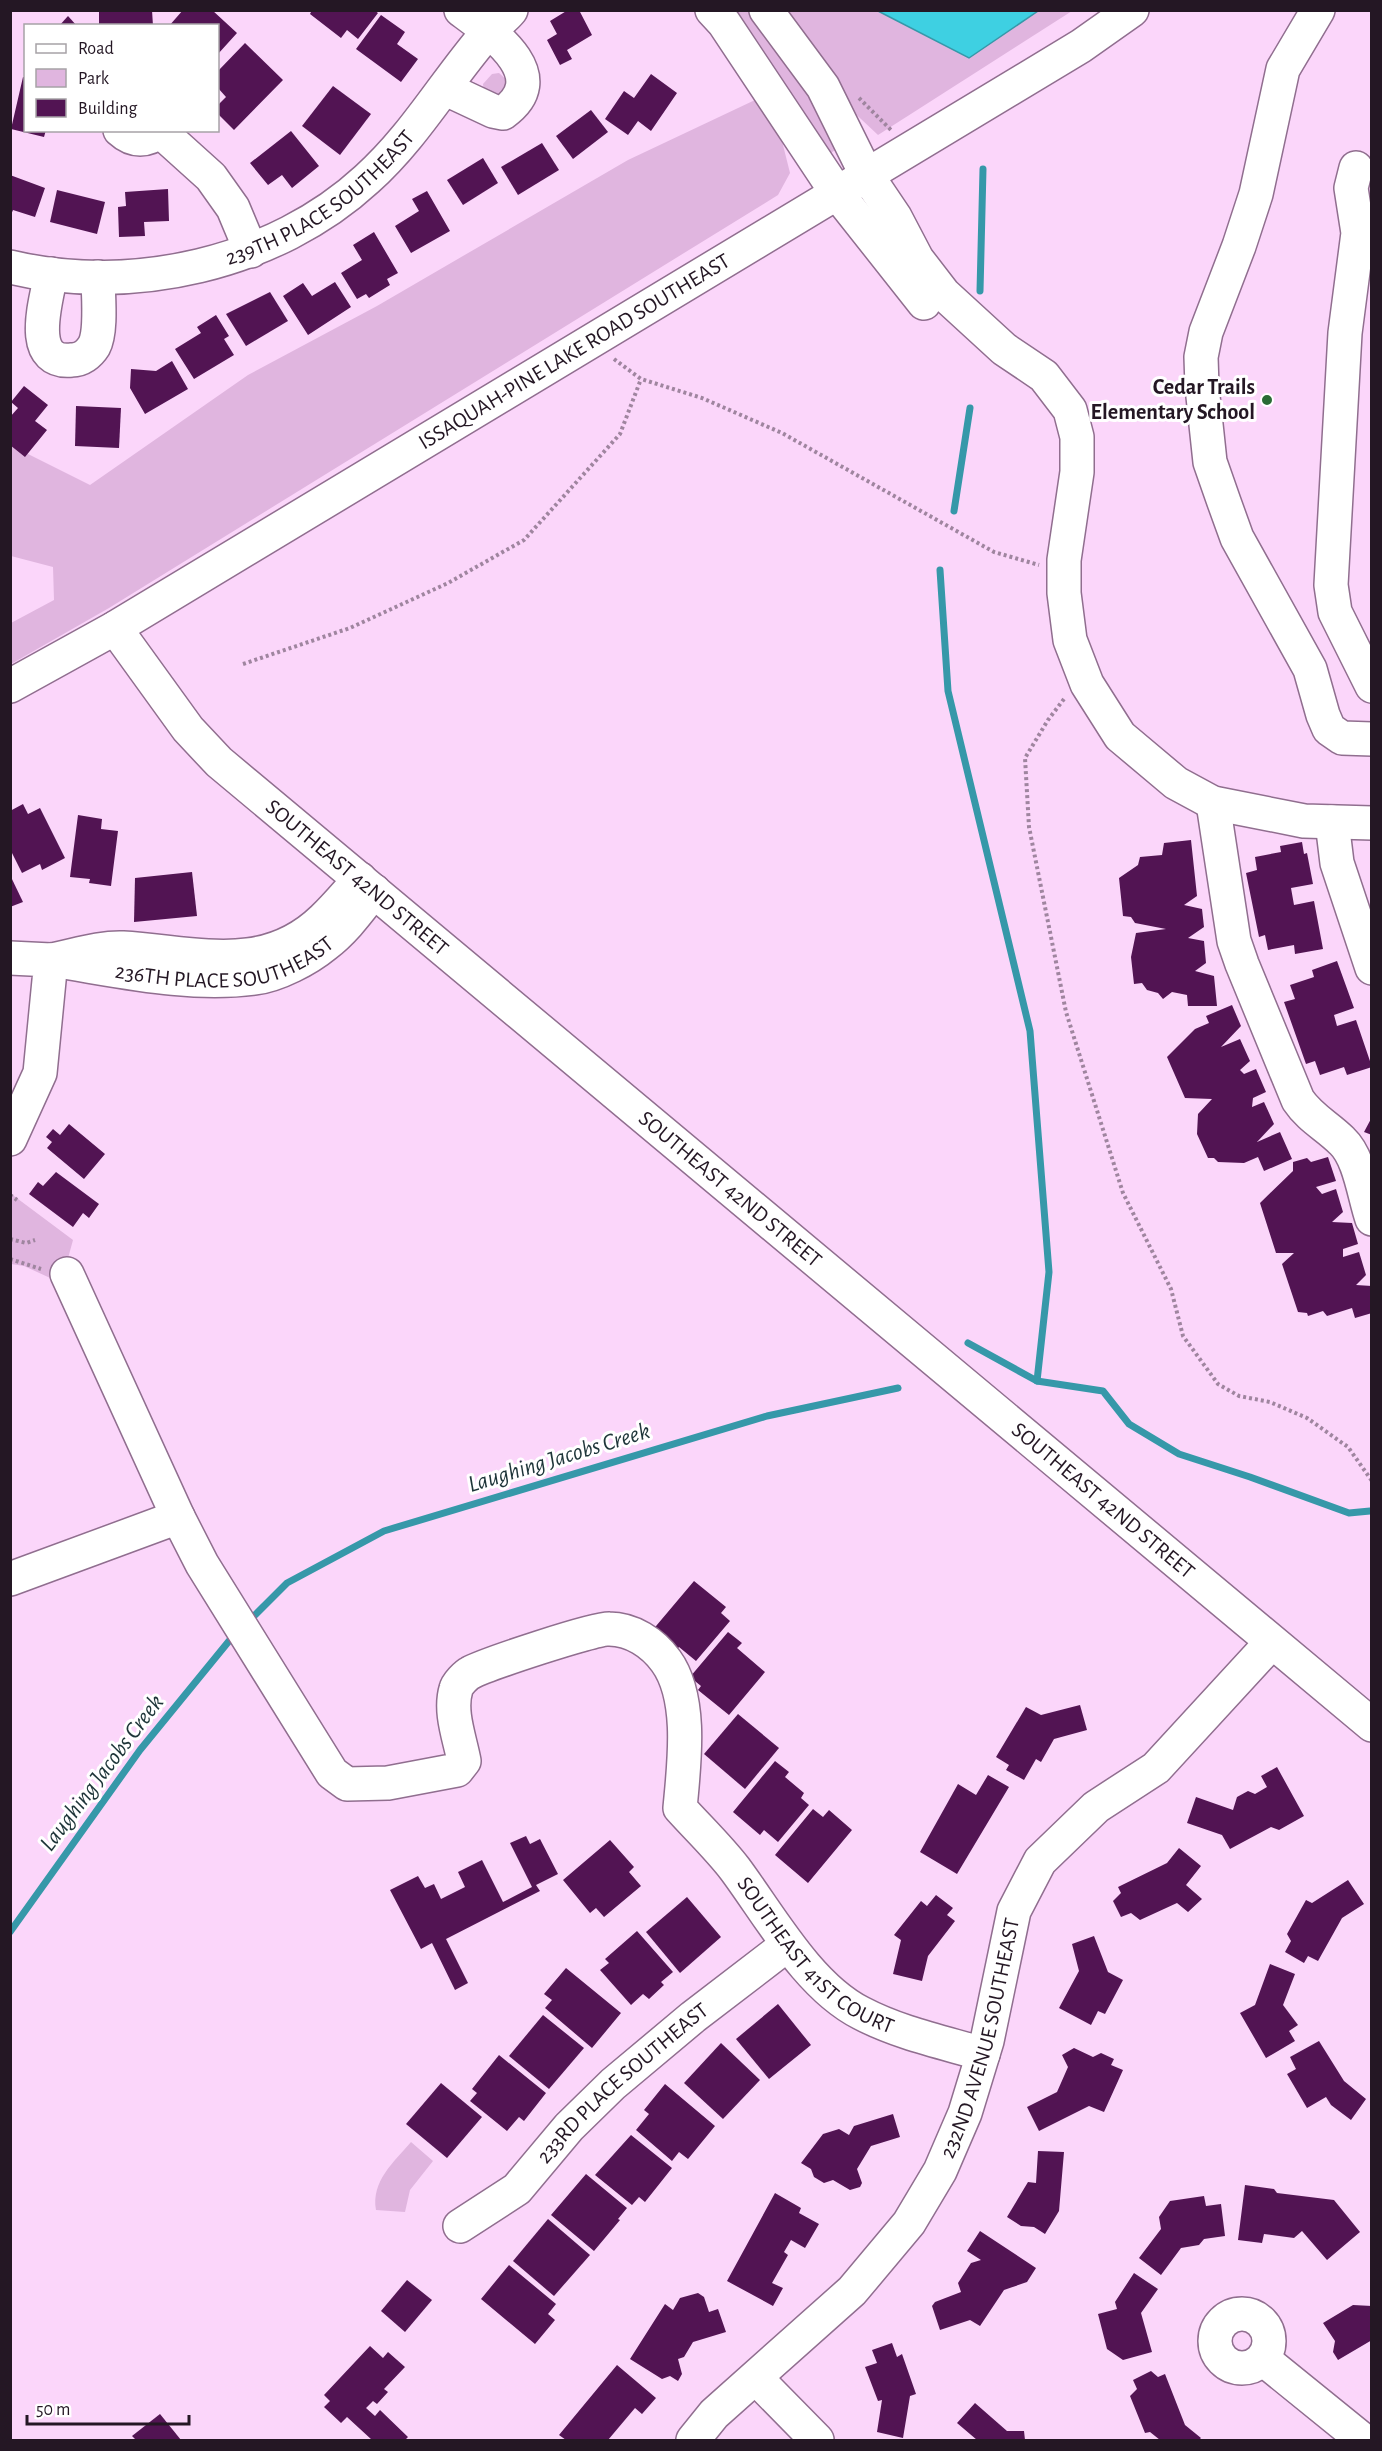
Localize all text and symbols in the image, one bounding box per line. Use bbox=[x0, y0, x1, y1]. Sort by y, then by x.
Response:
legend bbox=[24, 24, 219, 132]
text: Road bbox=[78, 40, 114, 58]
text: Park bbox=[78, 70, 110, 88]
text: Building bbox=[78, 100, 138, 118]
street label: 239TH PLACE SOUTHEAST bbox=[223, 126, 419, 269]
street label: ISSAQUAH-PINE LAKE ROAD SOUTHEAST bbox=[415, 249, 734, 453]
place label: Cedar Trails Elementary School bbox=[1091, 376, 1255, 424]
marker: Cedar Trails Elementary School bbox=[1260, 393, 1274, 407]
street label: SOUTHEAST 42ND STREET bbox=[262, 795, 453, 960]
street label: 236TH PLACE SOUTHEAST bbox=[114, 932, 338, 992]
street label: SOUTHEAST 42ND STREET bbox=[635, 1107, 826, 1271]
street label: SOUTHEAST 42ND STREET bbox=[1008, 1418, 1199, 1583]
water label: Laughing Jacobs Creek bbox=[465, 1419, 653, 1497]
water label: Laughing Jacobs Creek bbox=[36, 1690, 168, 1856]
street label: SOUTHEAST 41ST COURT bbox=[733, 1873, 897, 2038]
street label: 232ND AVENUE SOUTHEAST bbox=[936, 1916, 1023, 2161]
street label: 233RD PLACE SOUTHEAST bbox=[533, 1999, 712, 2167]
scale bar bbox=[27, 2388, 189, 2426]
text: 50 m bbox=[36, 2401, 70, 2419]

